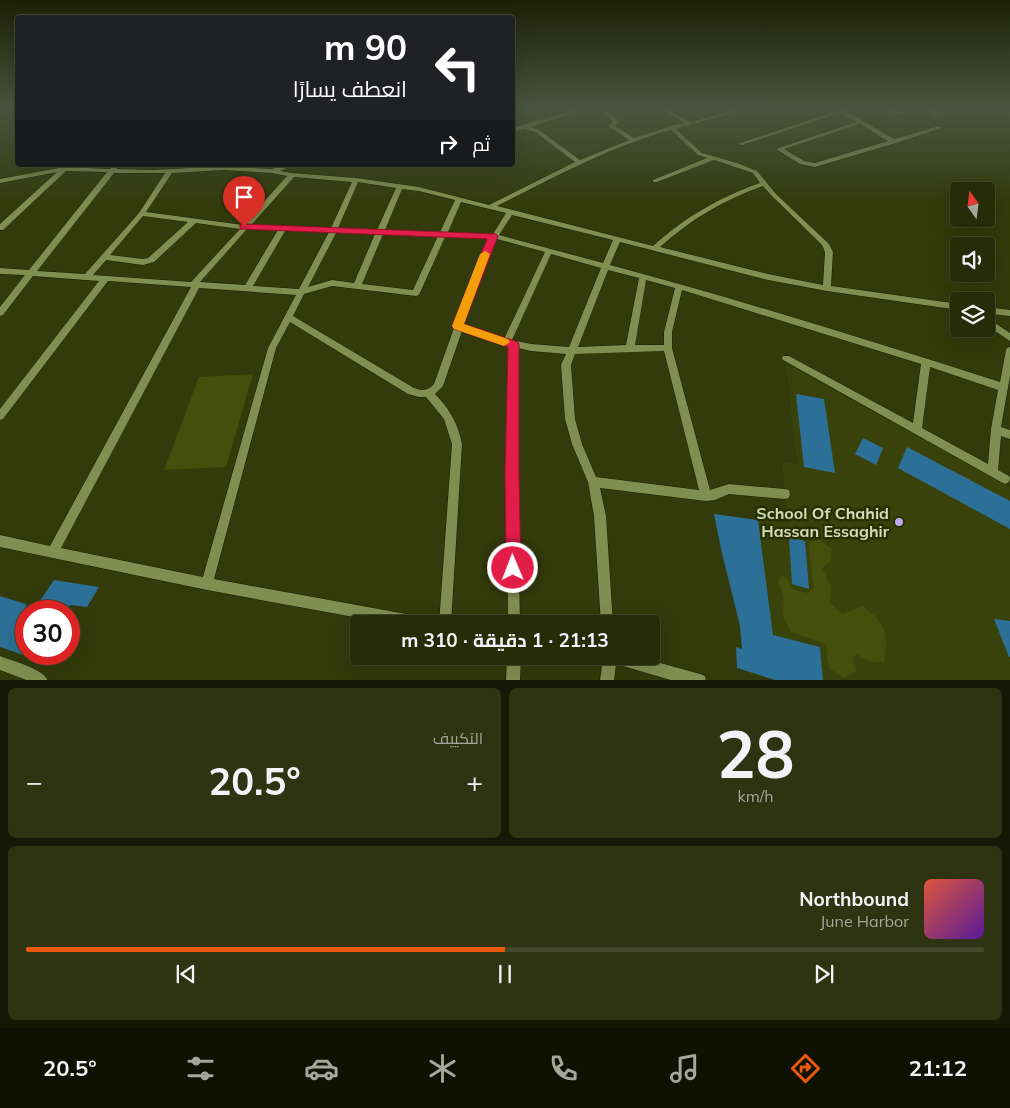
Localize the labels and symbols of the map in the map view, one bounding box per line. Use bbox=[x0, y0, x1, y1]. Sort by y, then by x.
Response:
pin bbox=[223, 176, 265, 227]
north arrow bbox=[950, 182, 995, 228]
place label: School Of Chahid Hassan Essaghir bbox=[756, 503, 890, 541]
marker: School Of Chahid Hassan Essaghir bbox=[893, 516, 905, 528]
position arrow bbox=[486, 541, 538, 593]
speed limit sign: 30 bbox=[15, 600, 80, 665]

